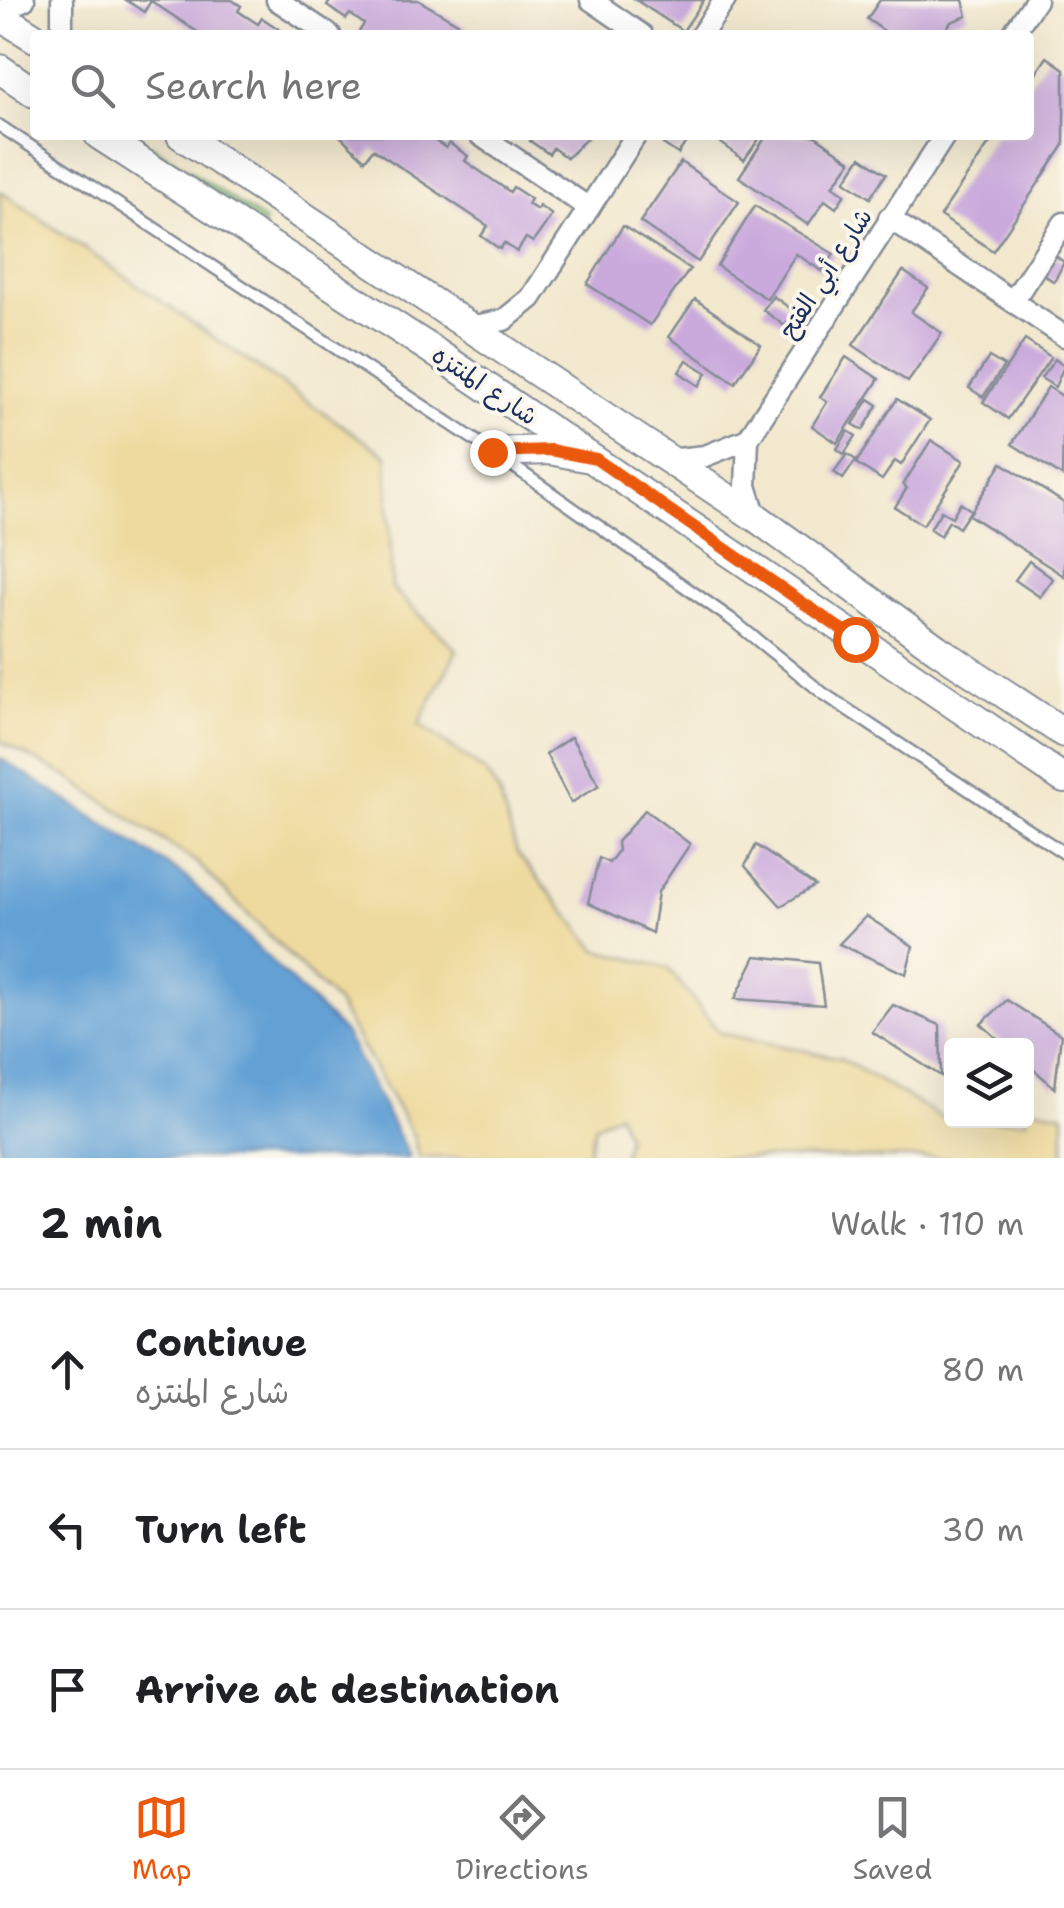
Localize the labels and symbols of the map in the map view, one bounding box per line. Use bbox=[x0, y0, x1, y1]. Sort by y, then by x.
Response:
street label: شارع أبي الفتح bbox=[770, 201, 884, 347]
street label: شارع المنتزه bbox=[425, 337, 545, 434]
route end bbox=[470, 430, 516, 476]
route start bbox=[833, 617, 879, 663]

